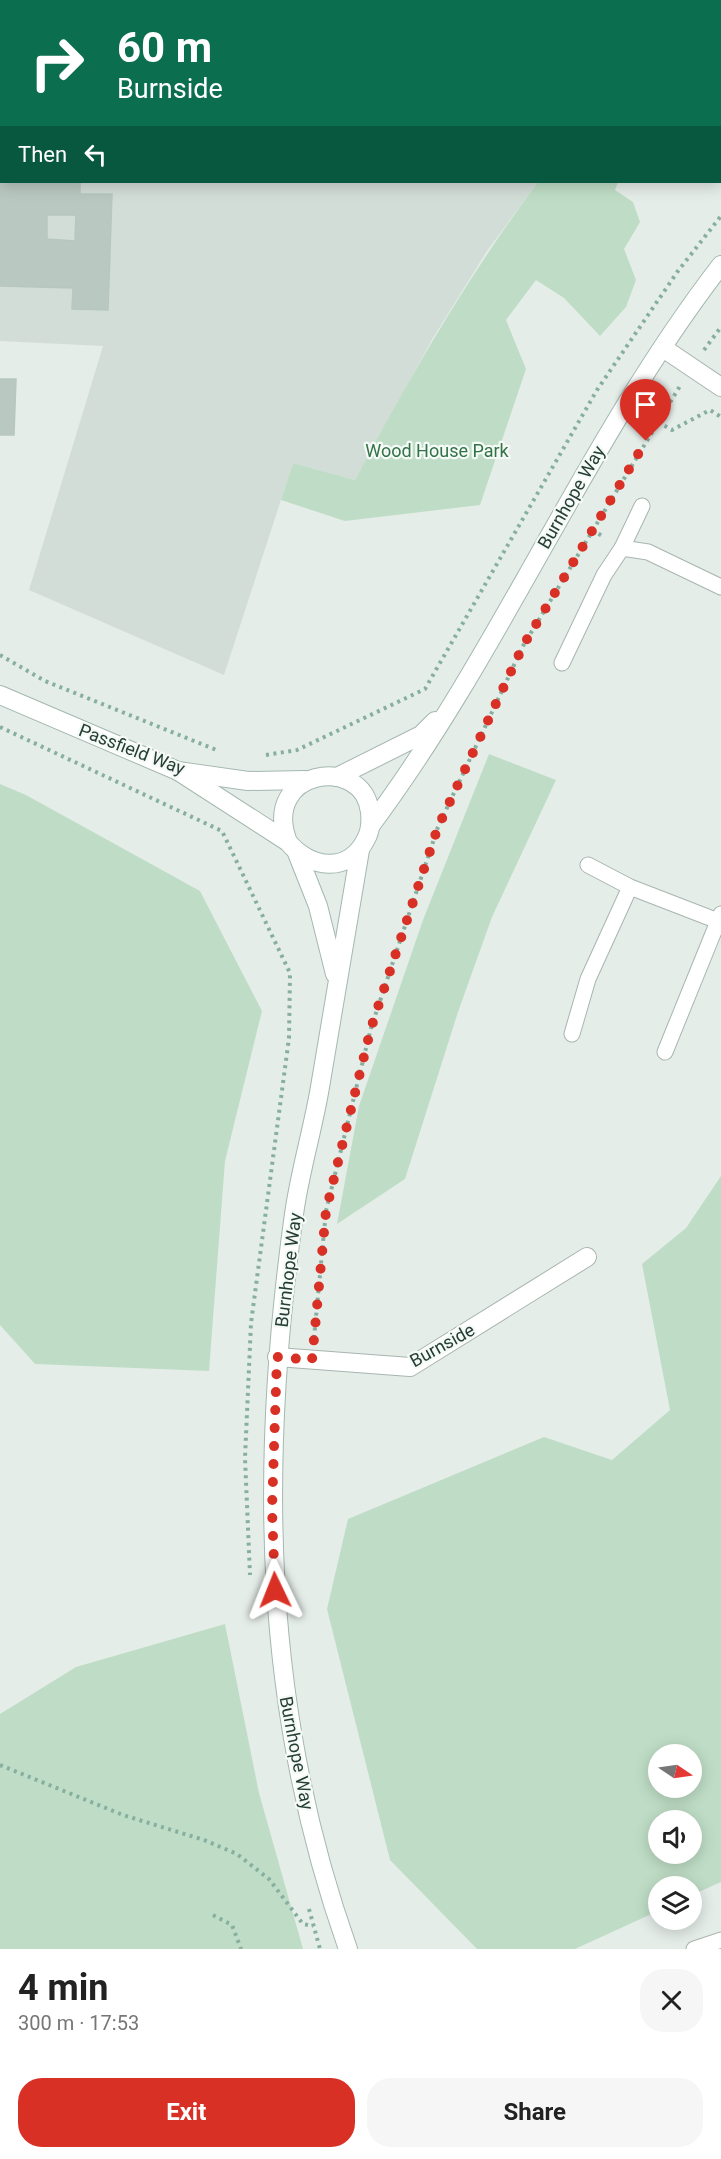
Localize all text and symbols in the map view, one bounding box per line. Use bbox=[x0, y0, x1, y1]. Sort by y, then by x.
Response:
text: 60 m bbox=[117, 23, 212, 72]
icon: right bbox=[18, 24, 96, 102]
text: Burnside bbox=[117, 73, 223, 105]
icon: left bbox=[79, 138, 112, 171]
text: Then bbox=[18, 142, 67, 167]
pin bbox=[620, 379, 671, 441]
icon: arrive bbox=[629, 388, 662, 421]
park label: Wood House Park bbox=[365, 440, 510, 461]
street label: Burnhope Way bbox=[533, 441, 609, 552]
street label: Passfield Way bbox=[76, 719, 188, 779]
street label: Burnhope Way bbox=[271, 1211, 306, 1329]
street label: Burnside bbox=[406, 1319, 478, 1371]
position arrow bbox=[243, 1558, 307, 1622]
street label: Burnhope Way bbox=[276, 1694, 318, 1812]
north arrow bbox=[648, 1744, 702, 1798]
map controls bbox=[648, 1744, 702, 1930]
button: sound bbox=[648, 1810, 702, 1864]
button: layers bbox=[648, 1876, 702, 1930]
text: 4 min bbox=[18, 1967, 109, 2009]
button: close bbox=[640, 1969, 703, 2032]
text: 300 m · 17:53 bbox=[18, 2011, 139, 2035]
button: Exit bbox=[18, 2078, 355, 2147]
button: Share bbox=[367, 2078, 703, 2147]

